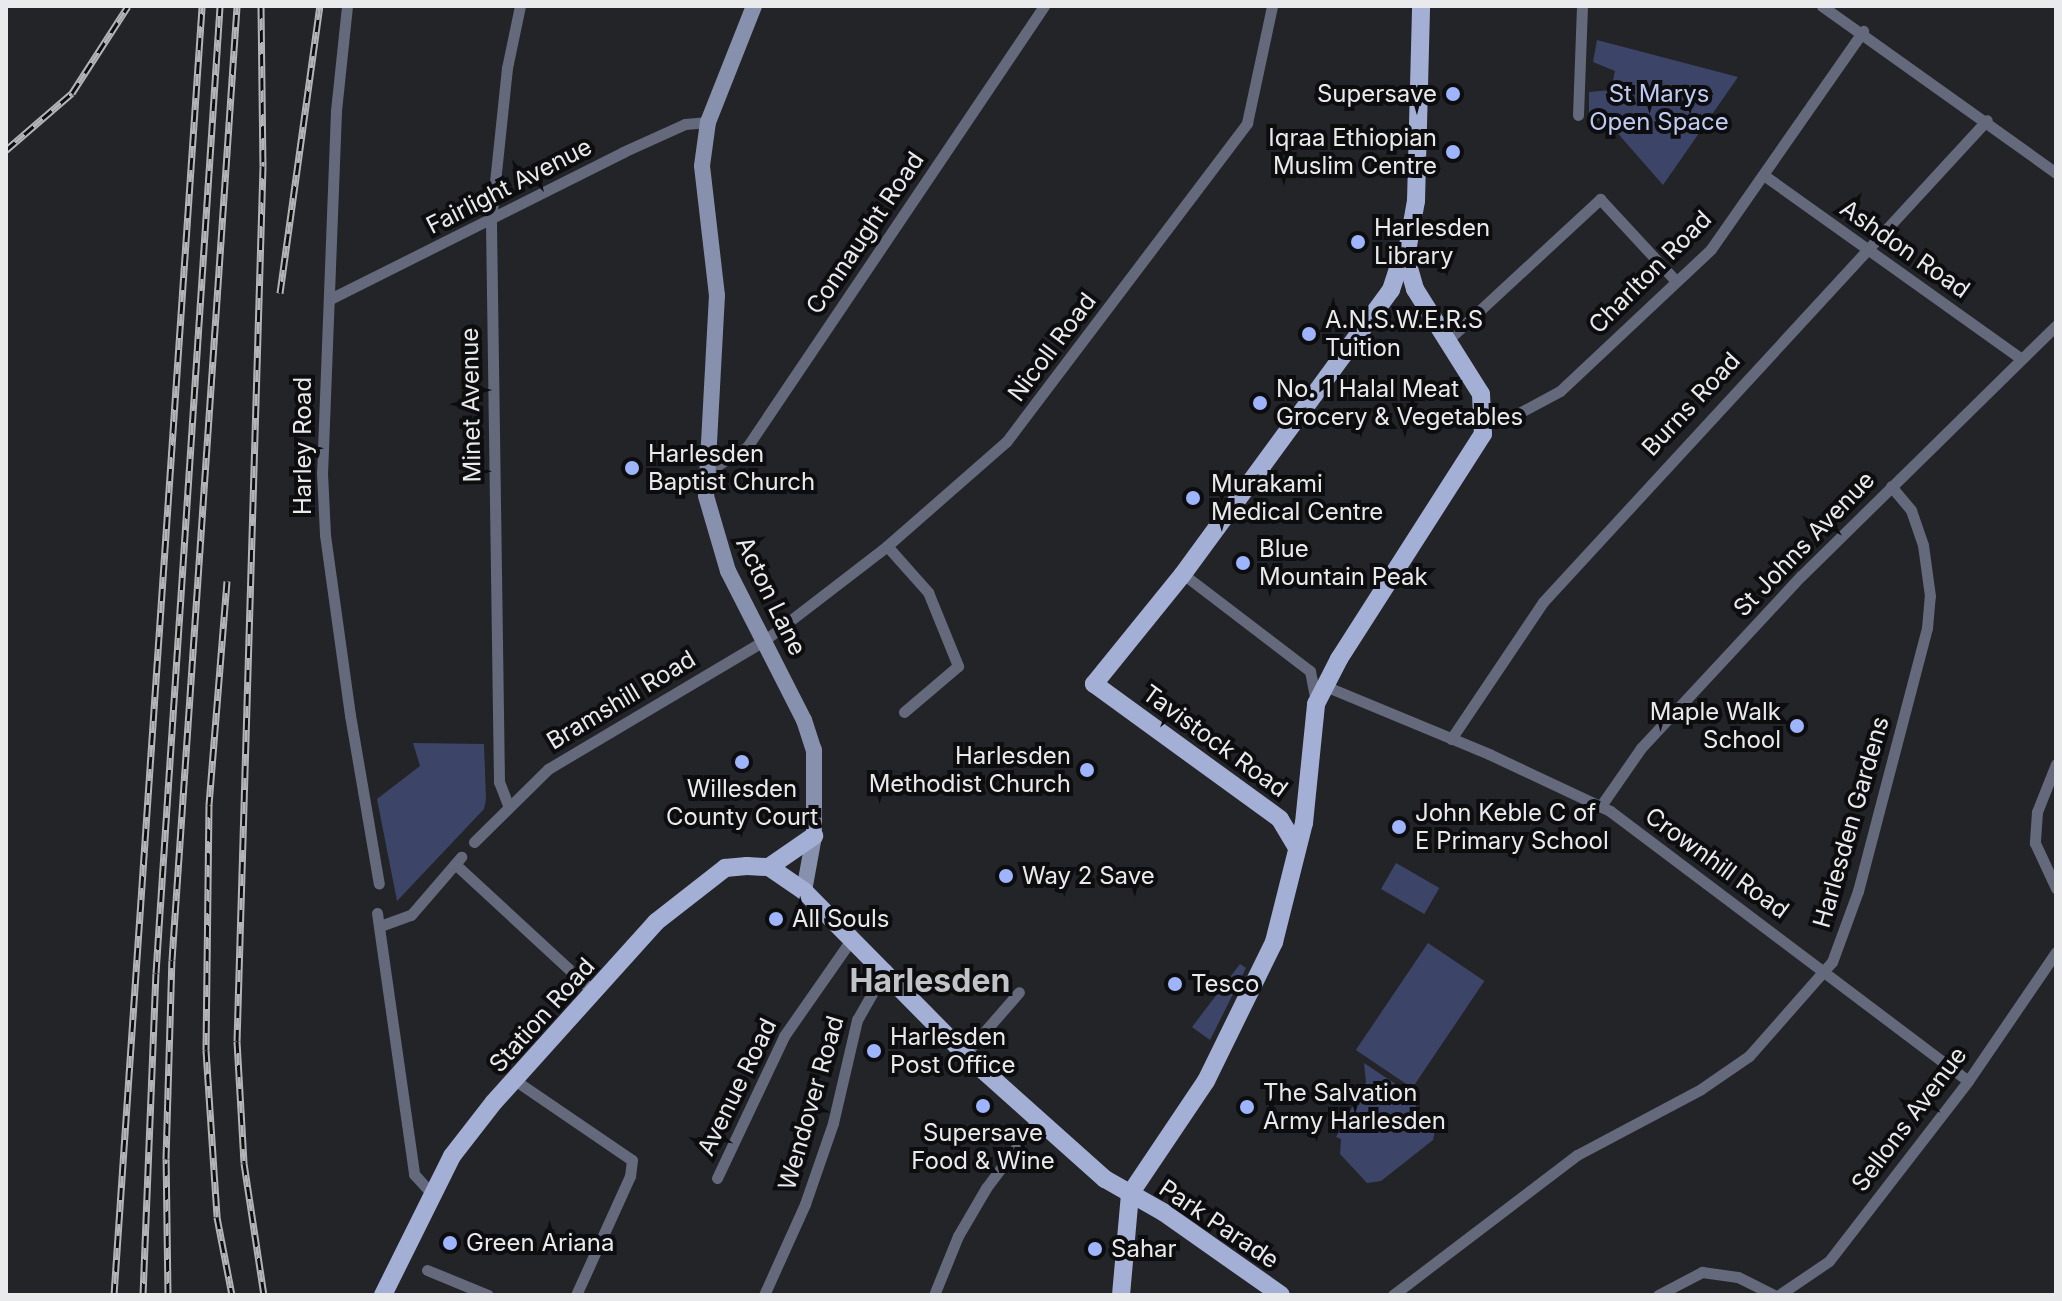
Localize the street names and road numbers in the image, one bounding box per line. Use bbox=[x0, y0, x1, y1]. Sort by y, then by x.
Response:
street label: Fairlight Avenue bbox=[422, 132, 596, 240]
street label: Connaught Road bbox=[800, 146, 930, 320]
street label: Ashdon Road bbox=[1835, 194, 1975, 304]
street label: Charlton Road bbox=[1583, 205, 1717, 339]
street label: Nicoll Road bbox=[1002, 287, 1102, 407]
street label: Minet Avenue bbox=[455, 327, 487, 483]
street label: Burns Road bbox=[1636, 346, 1746, 462]
street label: Harley Road bbox=[289, 377, 317, 515]
street label: St Johns Avenue bbox=[1728, 466, 1880, 622]
street label: Acton Lane bbox=[730, 532, 812, 660]
street label: Bramshill Road bbox=[542, 644, 700, 756]
street label: Tavistock Road bbox=[1137, 679, 1293, 803]
street label: Harlesden Gardens bbox=[1807, 713, 1895, 931]
street label: Crownhill Road bbox=[1640, 801, 1794, 925]
street label: Station Road bbox=[483, 952, 601, 1078]
street label: Wendover Road bbox=[772, 1013, 850, 1193]
street label: Avenue Road bbox=[691, 1014, 783, 1160]
street label: Sellons Avenue bbox=[1845, 1041, 1973, 1197]
street label: Park Parade bbox=[1154, 1173, 1284, 1275]

